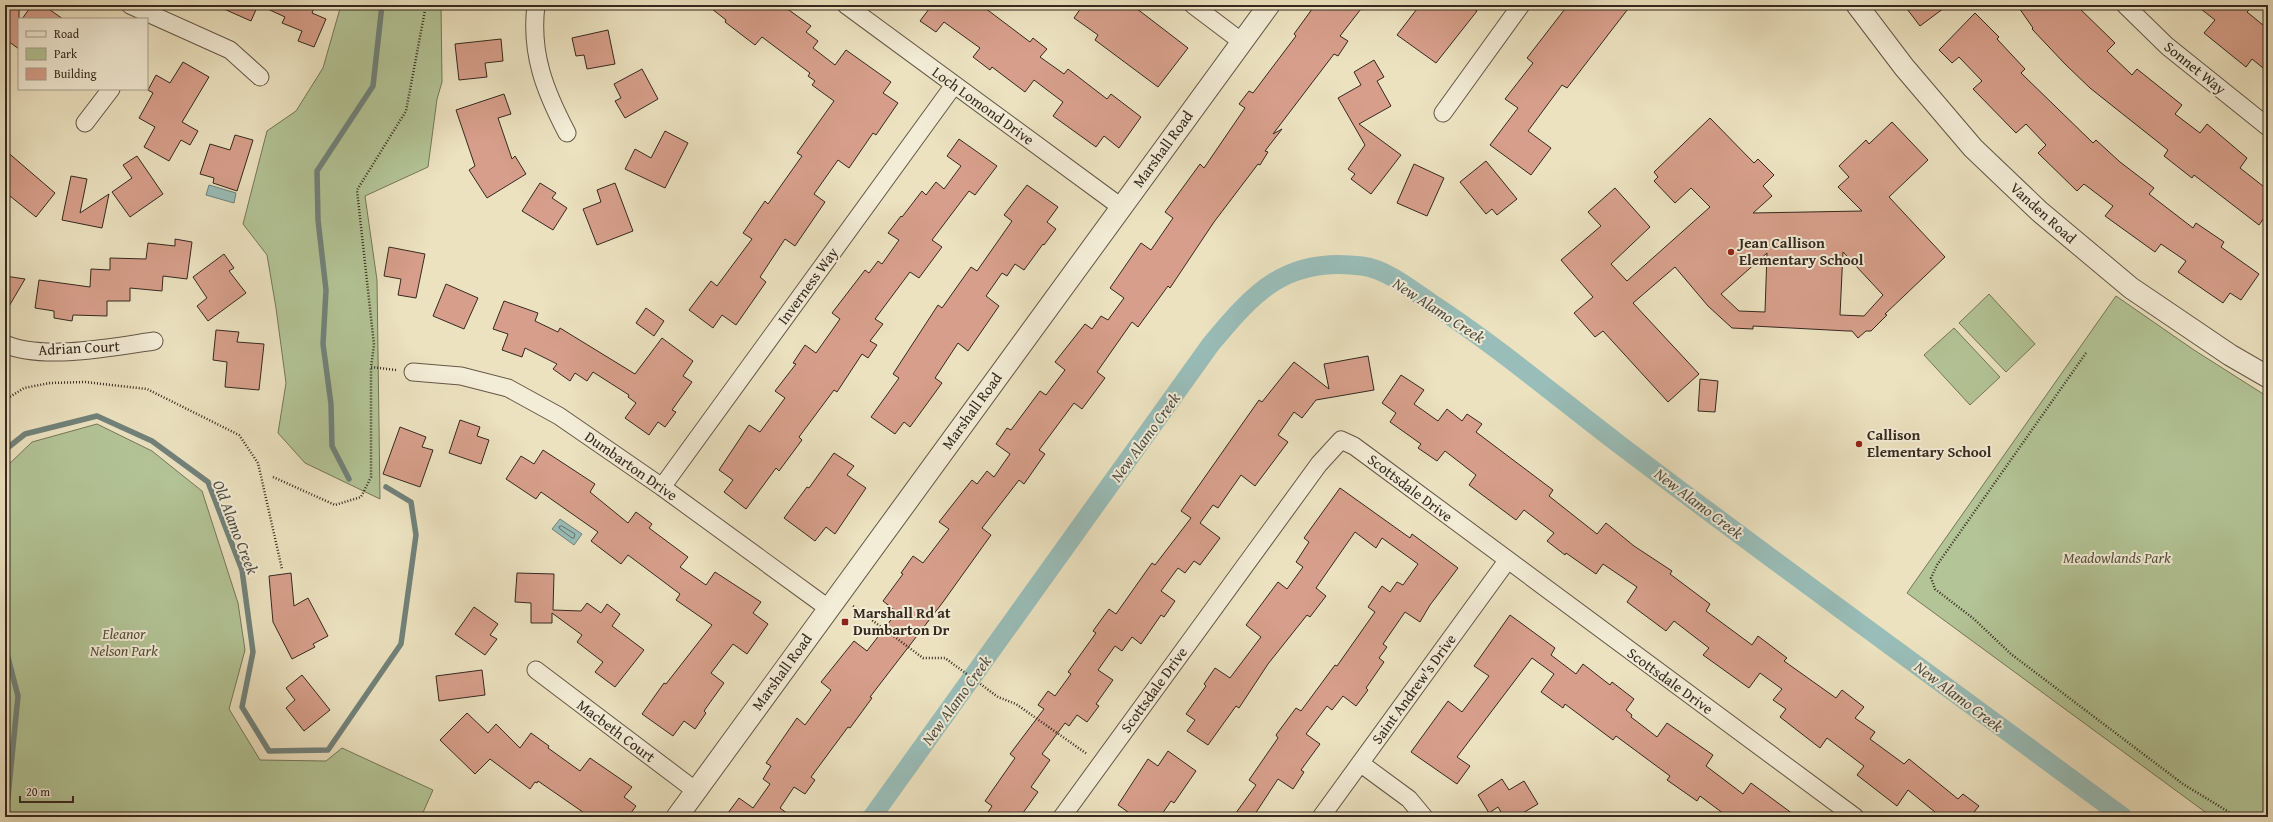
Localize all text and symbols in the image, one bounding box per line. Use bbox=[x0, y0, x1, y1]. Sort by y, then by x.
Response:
legend bbox=[18, 18, 148, 90]
text: Road bbox=[54, 25, 80, 42]
street label: Sonnet Way bbox=[2160, 36, 2231, 99]
text: Park bbox=[54, 45, 78, 62]
street label: Loch Lomond Drive bbox=[928, 61, 1039, 150]
text: Building bbox=[54, 65, 97, 82]
street label: Marshall Road bbox=[1128, 106, 1198, 191]
street label: Vanden Road bbox=[2006, 177, 2081, 248]
place label: Jean Callison Elementary School bbox=[1736, 232, 1864, 270]
street label: Inverness Way bbox=[772, 242, 843, 329]
marker: Jean Callison Elementary School bbox=[1726, 247, 1736, 257]
water label: New Alamo Creek bbox=[1387, 271, 1490, 349]
street label: Adrian Court bbox=[38, 335, 121, 360]
street label: Marshall Road bbox=[937, 368, 1007, 453]
water label: New Alamo Creek bbox=[1104, 387, 1186, 488]
place label: Callison Elementary School bbox=[1867, 424, 1992, 462]
street label: Dumbarton Drive bbox=[581, 426, 682, 505]
marker: Callison Elementary School bbox=[1854, 439, 1864, 449]
street label: Scottsdale Drive bbox=[1363, 449, 1457, 527]
water label: New Alamo Creek bbox=[1649, 461, 1749, 545]
water label: Old Alamo Creek bbox=[207, 476, 265, 578]
park label: Meadowlands Park bbox=[2063, 547, 2171, 568]
place label: Marshall Rd at Dumbarton Dr bbox=[853, 602, 951, 640]
marker: Marshall Rd at Dumbarton Dr bbox=[840, 617, 850, 627]
park label: Eleanor Nelson Park bbox=[90, 623, 158, 661]
street label: Marshall Road bbox=[747, 629, 817, 714]
street label: Saint Andrew's Drive bbox=[1366, 629, 1461, 748]
street label: Scottsdale Drive bbox=[1115, 642, 1192, 737]
street label: Scottsdale Drive bbox=[1623, 642, 1718, 719]
water label: New Alamo Creek bbox=[915, 650, 997, 751]
water label: New Alamo Creek bbox=[1909, 654, 2009, 738]
street label: Macbeth Court bbox=[573, 694, 660, 767]
scale bar bbox=[20, 778, 73, 804]
text: 20 m bbox=[26, 783, 50, 800]

